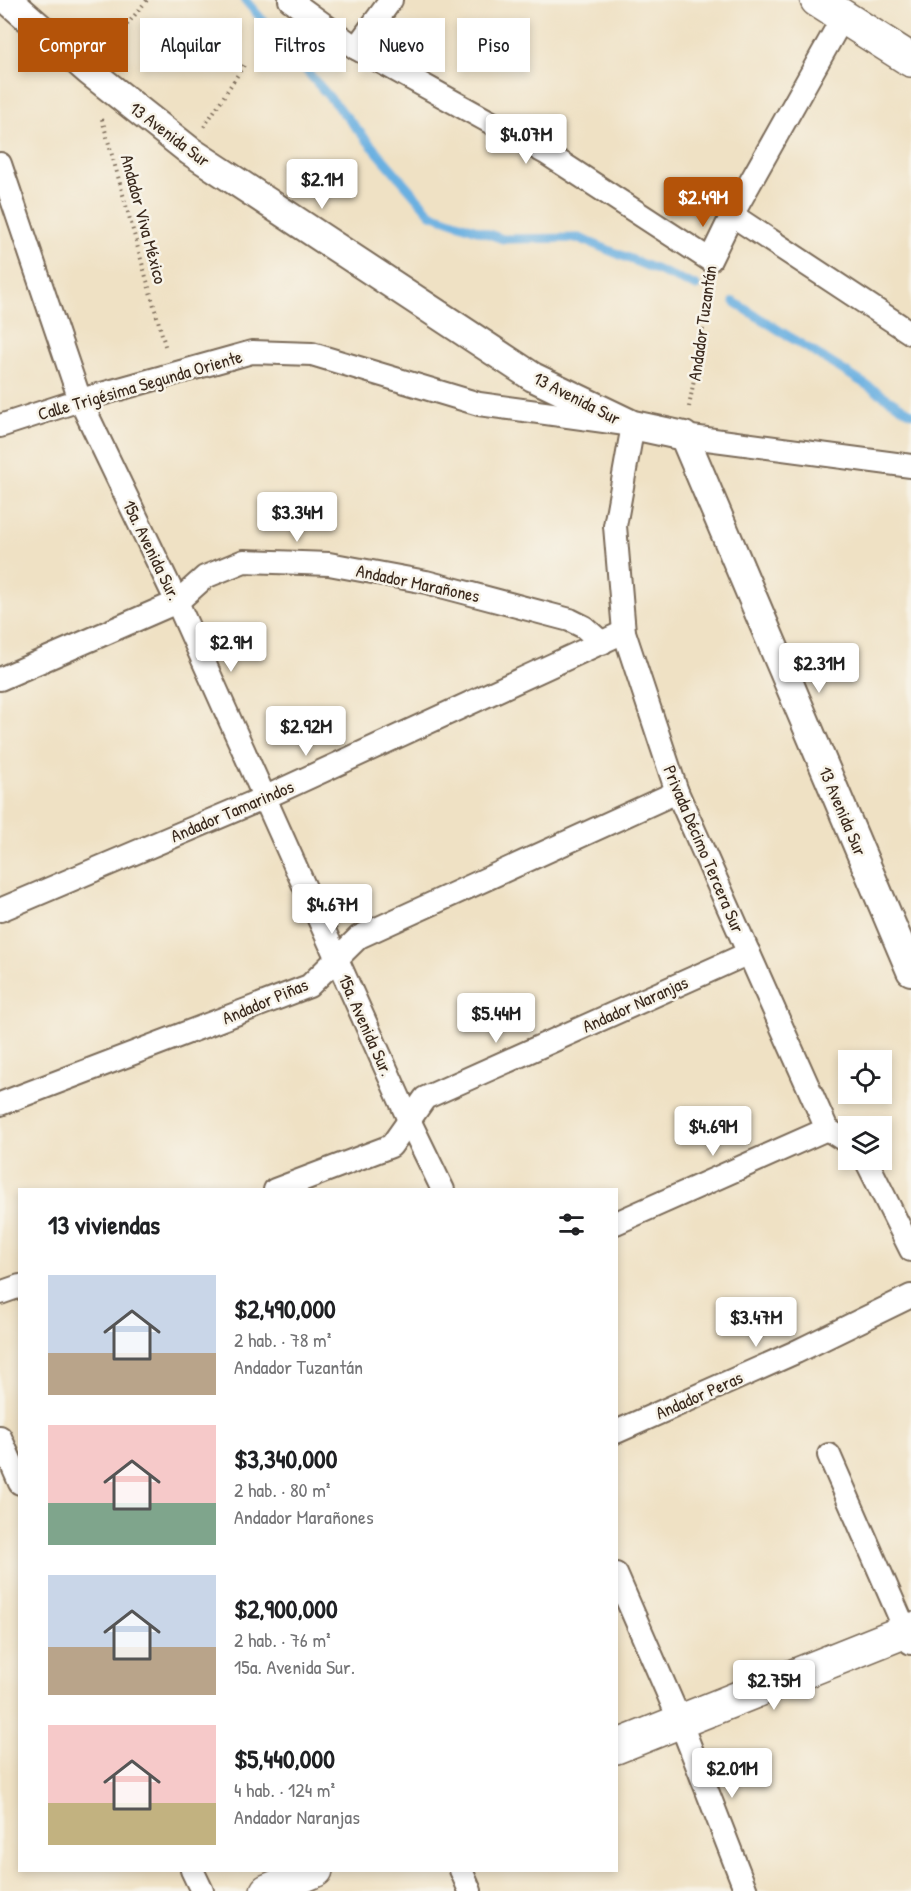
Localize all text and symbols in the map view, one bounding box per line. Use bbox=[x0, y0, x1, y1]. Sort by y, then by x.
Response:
chip: Comprar bbox=[18, 18, 128, 72]
chip: Alquilar bbox=[140, 18, 242, 72]
chip: Filtros bbox=[254, 18, 346, 72]
chip: Nuevo bbox=[358, 18, 445, 72]
chip: Piso bbox=[457, 18, 530, 72]
street label: 13 Avenida Sur bbox=[125, 96, 215, 173]
pin: $4.07M bbox=[477, 114, 575, 165]
text: $4.07M bbox=[500, 120, 552, 147]
street label: Andador Viva México bbox=[115, 151, 173, 287]
pin: $2.1M bbox=[280, 159, 364, 210]
text: $2.1M bbox=[301, 165, 343, 192]
pin: $2.49M bbox=[654, 177, 752, 228]
text: $2.49M bbox=[678, 183, 728, 210]
street label: Andador Tuzantán bbox=[682, 264, 722, 382]
street label: Calle Trigésima Segunda Oriente bbox=[35, 344, 245, 426]
street label: 13 Avenida Sur bbox=[529, 365, 625, 431]
pin: $3.34M bbox=[248, 492, 346, 543]
street label: 15a. Avenida Sur. bbox=[117, 496, 187, 604]
text: $3.34M bbox=[271, 498, 323, 525]
street label: Andador Marañones bbox=[354, 558, 482, 608]
pin: $2.9M bbox=[189, 622, 273, 673]
text: $2.9M bbox=[209, 628, 253, 655]
pin: $2.31M bbox=[770, 643, 868, 694]
text: $2.31M bbox=[793, 649, 845, 676]
pin: $2.92M bbox=[257, 706, 355, 757]
text: $2.92M bbox=[280, 712, 332, 739]
street label: Privada Décimo Tercera Sur bbox=[657, 761, 751, 937]
street label: 13 Avenida Sur bbox=[813, 763, 873, 860]
street label: Andador Tamarindos bbox=[167, 774, 297, 848]
pin: $4.67M bbox=[283, 884, 381, 935]
text: $4.67M bbox=[306, 890, 358, 917]
street label: 15a. Avenida Sur. bbox=[332, 970, 400, 1080]
street label: Andador Naranjas bbox=[578, 970, 692, 1038]
street label: Andador Piñas bbox=[218, 972, 312, 1030]
pin: $5.44M bbox=[447, 993, 545, 1044]
text: $5.44M bbox=[471, 999, 521, 1026]
map controls bbox=[838, 1050, 892, 1170]
button: locate bbox=[838, 1050, 892, 1104]
pin: $4.69M bbox=[664, 1106, 762, 1157]
text: $4.69M bbox=[688, 1112, 738, 1139]
button: layers bbox=[838, 1116, 892, 1170]
text: 13 viviendas bbox=[48, 1207, 160, 1242]
icon: filters bbox=[555, 1208, 588, 1241]
text: $2,490,000 bbox=[234, 1291, 336, 1326]
pin: $3.47M bbox=[707, 1297, 805, 1348]
icon: home bbox=[96, 1299, 168, 1371]
text: $3.47M bbox=[730, 1303, 782, 1330]
text: 2 hab. · 78 m² bbox=[234, 1326, 331, 1353]
text: Andador Tuzantán bbox=[234, 1353, 363, 1380]
street label: Andador Peras bbox=[651, 1365, 747, 1425]
text: $3,340,000 bbox=[234, 1441, 337, 1476]
icon: home bbox=[96, 1449, 168, 1521]
text: 2 hab. · 80 m² bbox=[234, 1476, 330, 1503]
text: Andador Marañones bbox=[234, 1503, 374, 1530]
text: $2,900,000 bbox=[234, 1591, 338, 1626]
icon: home bbox=[96, 1599, 168, 1671]
text: 2 hab. · 76 m² bbox=[234, 1626, 331, 1653]
text: 15a. Avenida Sur. bbox=[234, 1653, 355, 1680]
pin: $2.75M bbox=[725, 1660, 823, 1711]
text: $2.75M bbox=[747, 1666, 801, 1693]
text: $5,440,000 bbox=[234, 1741, 335, 1776]
pin: $2.01M bbox=[683, 1748, 781, 1799]
icon: home bbox=[96, 1749, 168, 1821]
text: $2.01M bbox=[706, 1754, 758, 1781]
text: 4 hab. · 124 m² bbox=[234, 1776, 335, 1803]
text: Andador Naranjas bbox=[234, 1803, 360, 1830]

